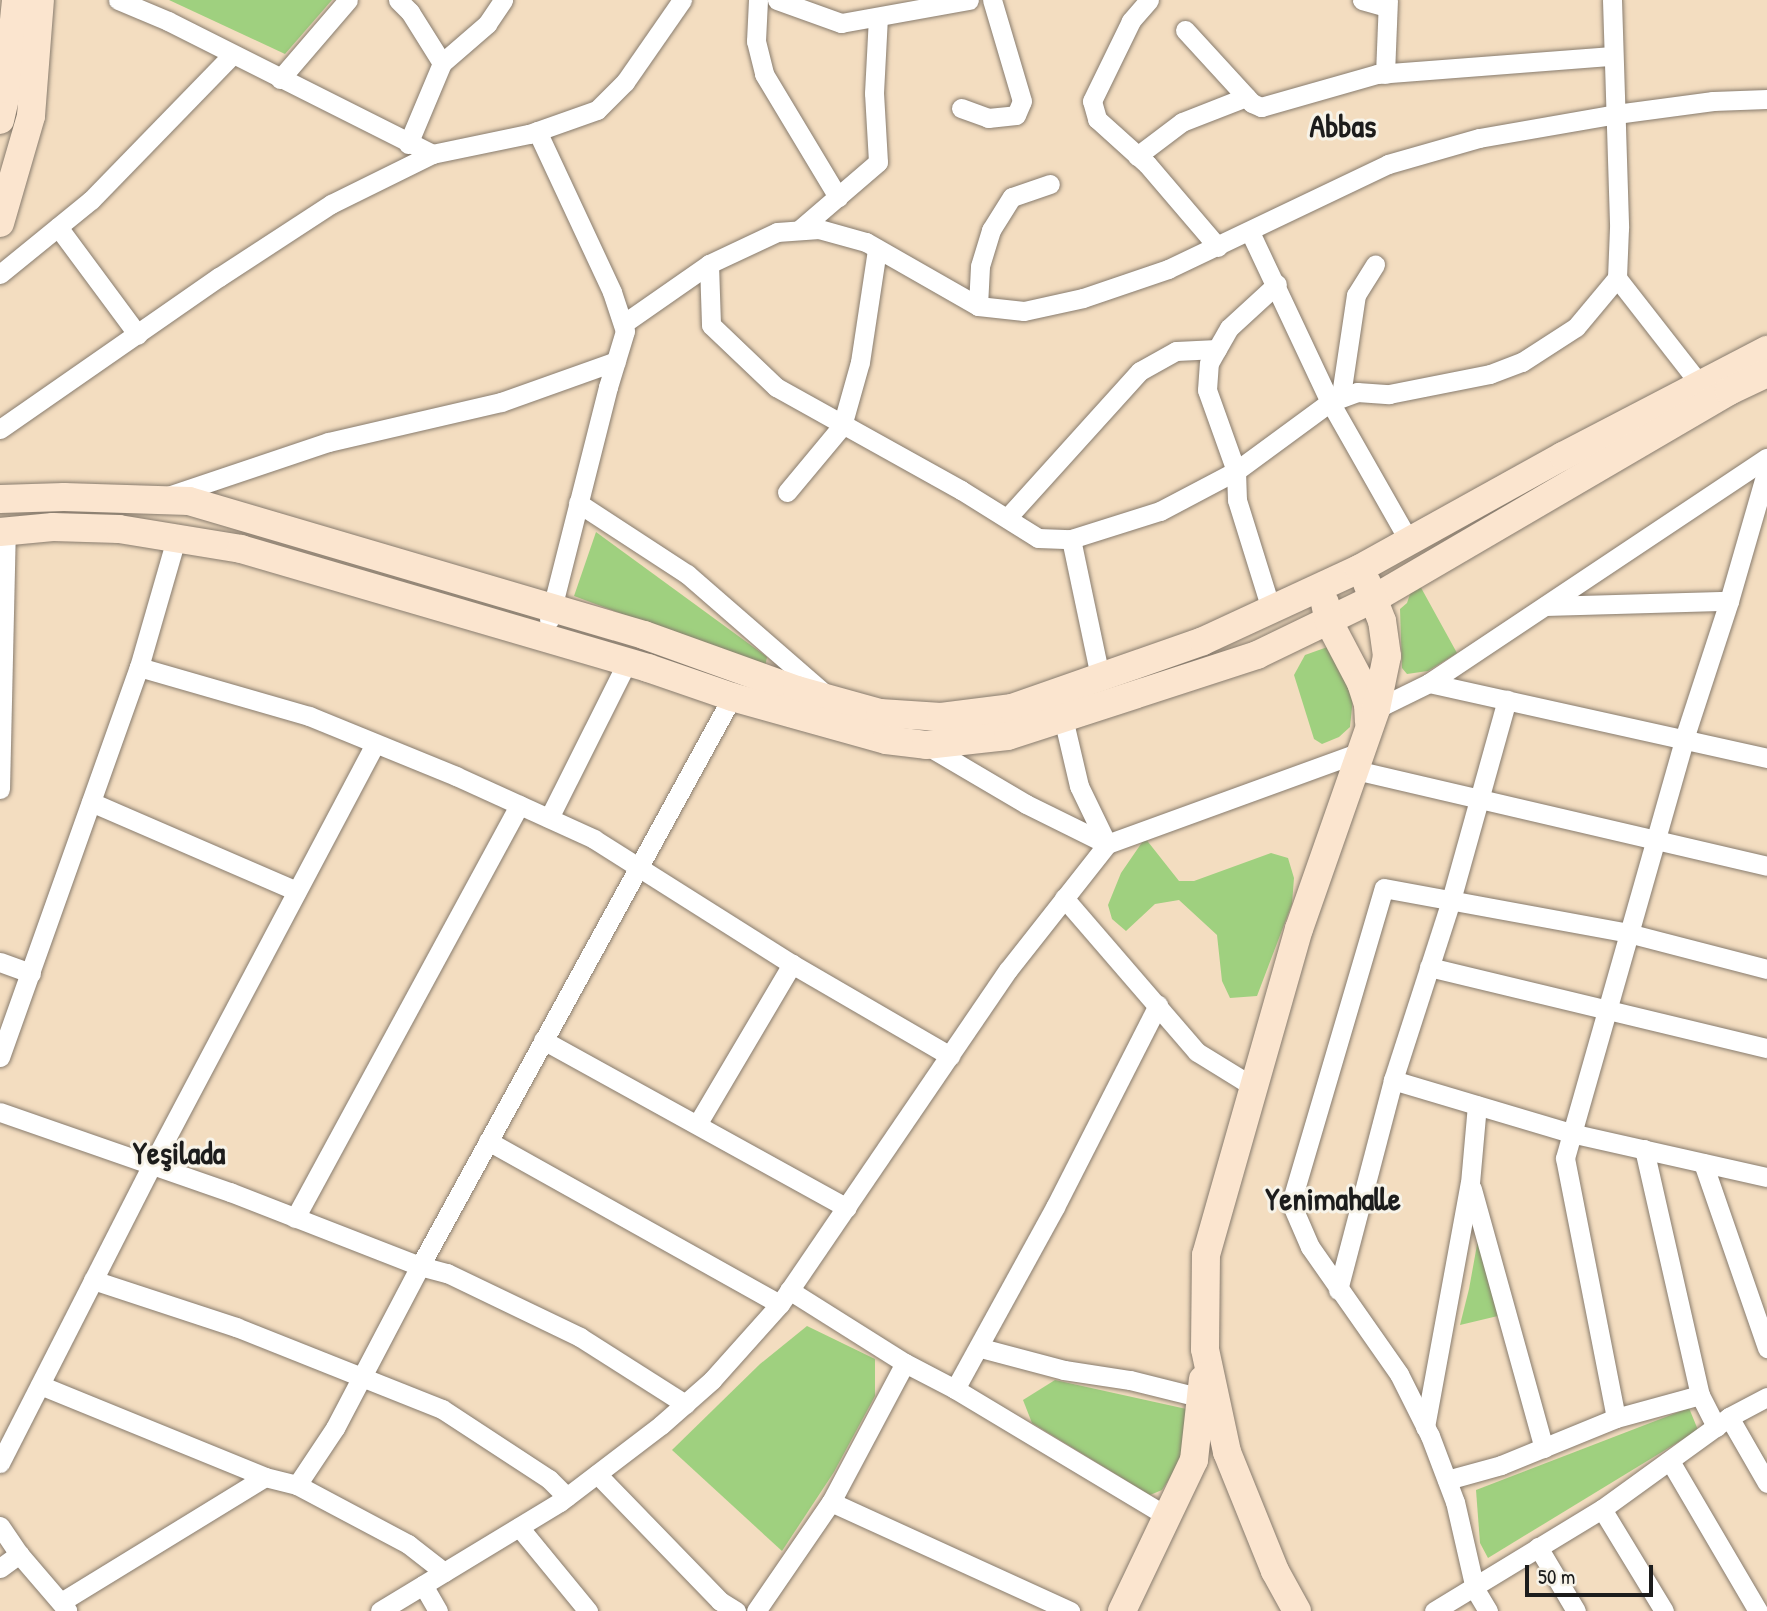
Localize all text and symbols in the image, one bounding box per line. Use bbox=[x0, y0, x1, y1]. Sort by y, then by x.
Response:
district label: Abbas bbox=[1310, 107, 1376, 145]
district label: Yeşilada bbox=[133, 1134, 225, 1172]
district label: Yenimahalle bbox=[1265, 1180, 1401, 1218]
scale bar bbox=[1529, 1552, 1657, 1596]
text: 50 m bbox=[1538, 1562, 1575, 1591]

